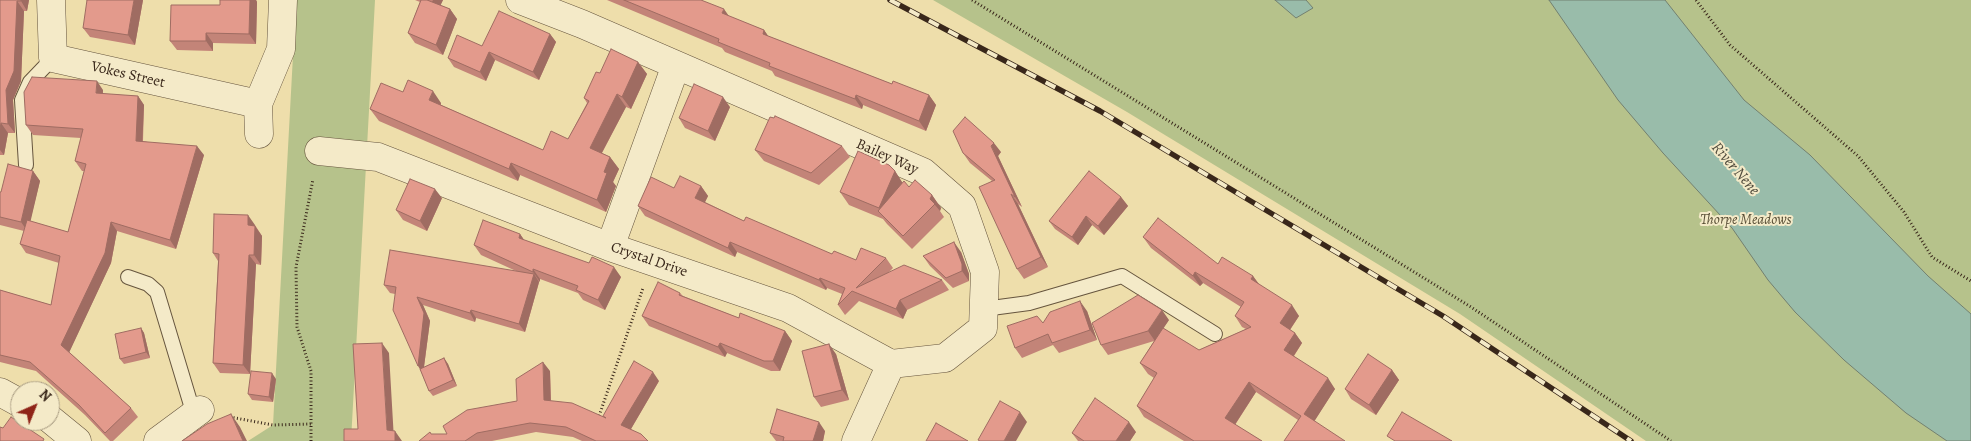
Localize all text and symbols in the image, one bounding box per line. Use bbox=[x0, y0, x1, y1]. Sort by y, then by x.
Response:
street label: Vokes Street bbox=[89, 58, 167, 92]
street label: Bailey Way bbox=[853, 135, 921, 179]
water label: River Nene bbox=[1707, 139, 1763, 199]
park label: Thorpe Meadows bbox=[1700, 211, 1792, 229]
street label: Crystal Drive bbox=[608, 238, 690, 282]
north arrow bbox=[10, 381, 60, 431]
text: N bbox=[35, 385, 55, 406]

